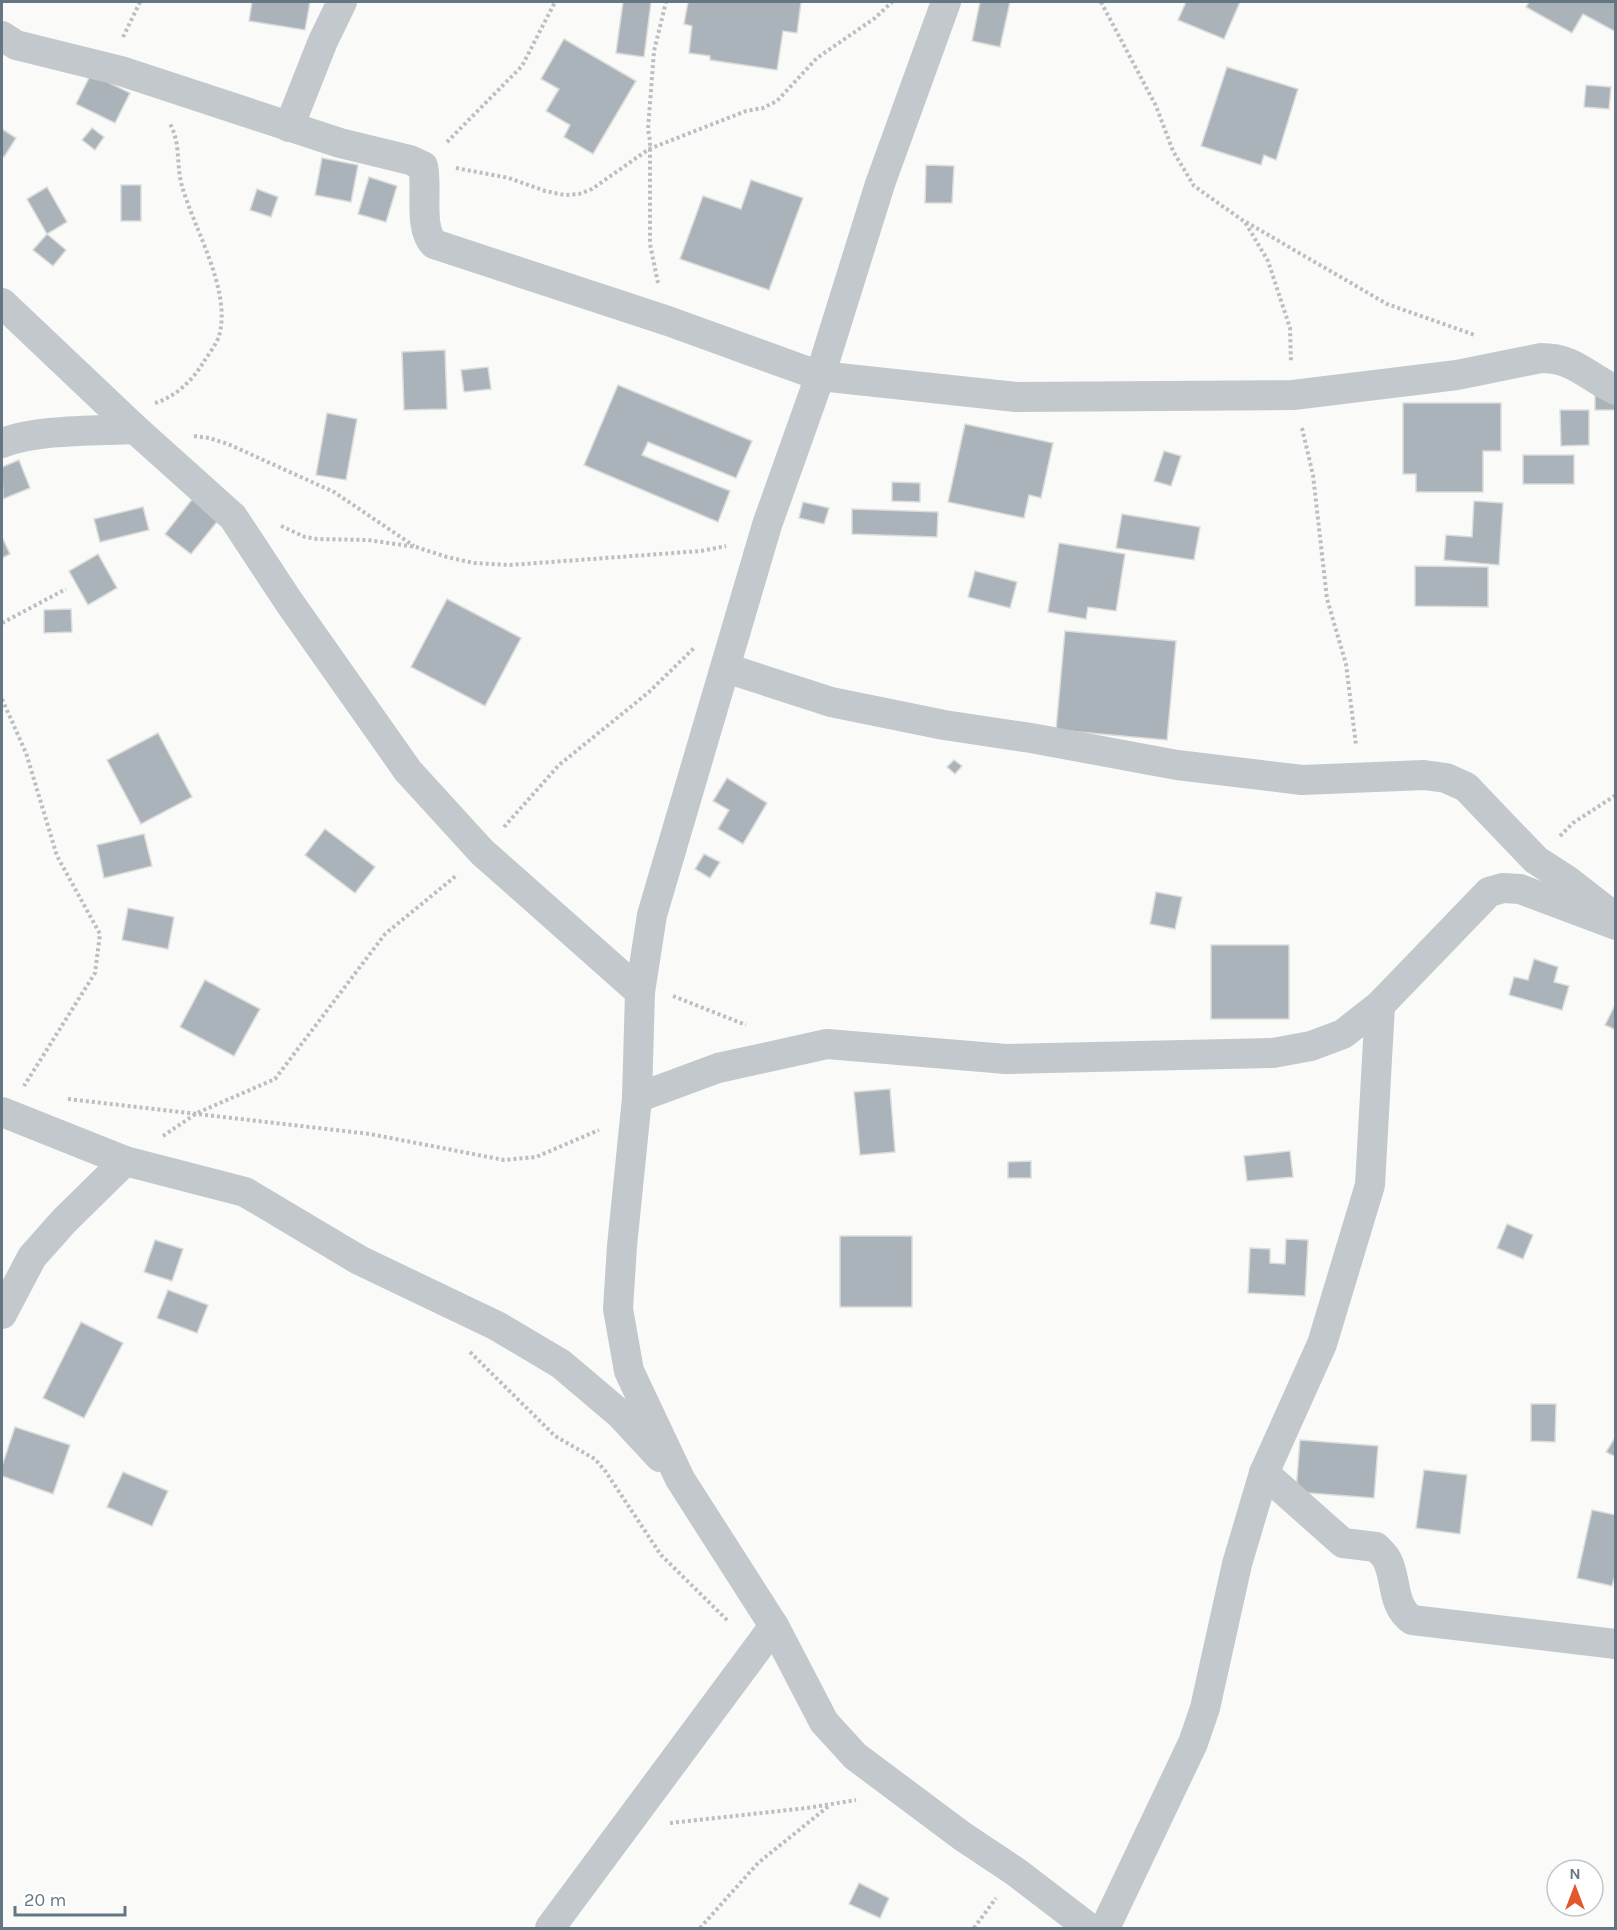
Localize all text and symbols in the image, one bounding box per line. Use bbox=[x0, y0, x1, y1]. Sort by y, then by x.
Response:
north arrow bbox=[1545, 1858, 1605, 1918]
text: N bbox=[1569, 1864, 1581, 1883]
scale bar bbox=[15, 1879, 124, 1917]
text: 20 m bbox=[24, 1889, 66, 1911]

